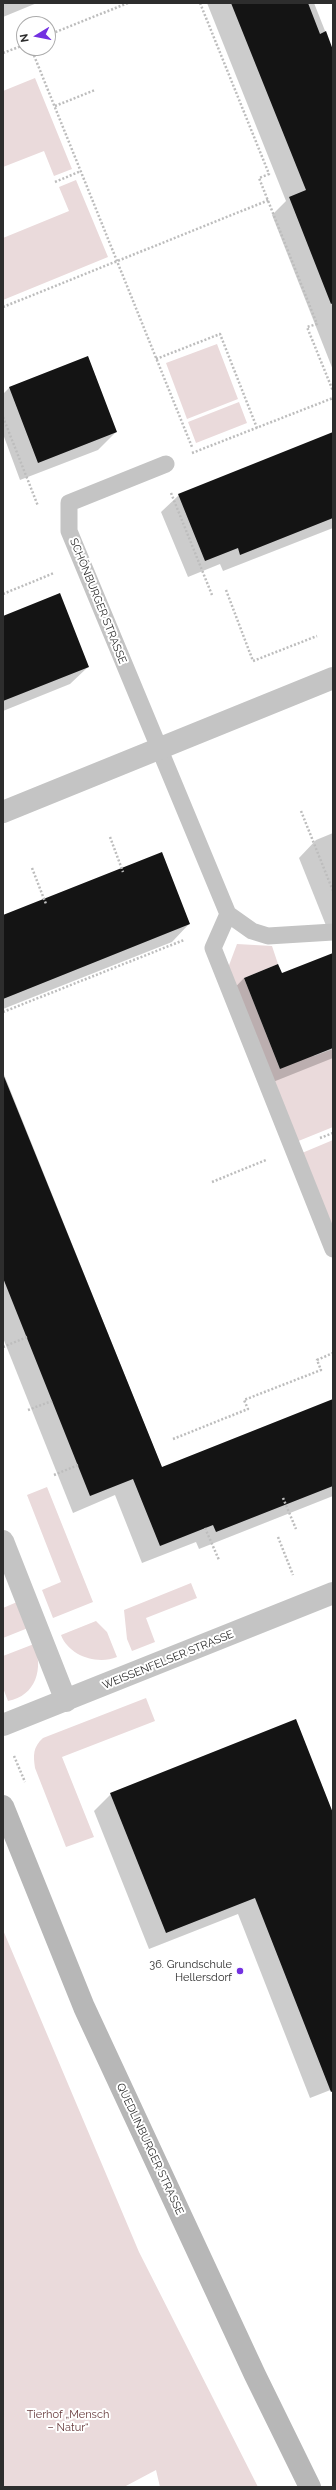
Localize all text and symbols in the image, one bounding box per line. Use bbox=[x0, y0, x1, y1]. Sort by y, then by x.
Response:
north arrow bbox=[16, 16, 56, 56]
text: N bbox=[18, 33, 32, 43]
street label: SCHÖNBURGER STRASSE bbox=[67, 536, 129, 666]
street label: WEISSENFELSER STRASSE bbox=[100, 1628, 236, 1692]
place label: 36. Grundschule Hellersdorf bbox=[149, 1958, 232, 1984]
marker: 36. Grundschule Hellersdorf bbox=[235, 1966, 245, 1976]
street label: QUEDLINBURGER STRASSE bbox=[114, 2081, 186, 2217]
park label: Tierhof „Mensch – Natur“ bbox=[27, 2408, 109, 2434]

